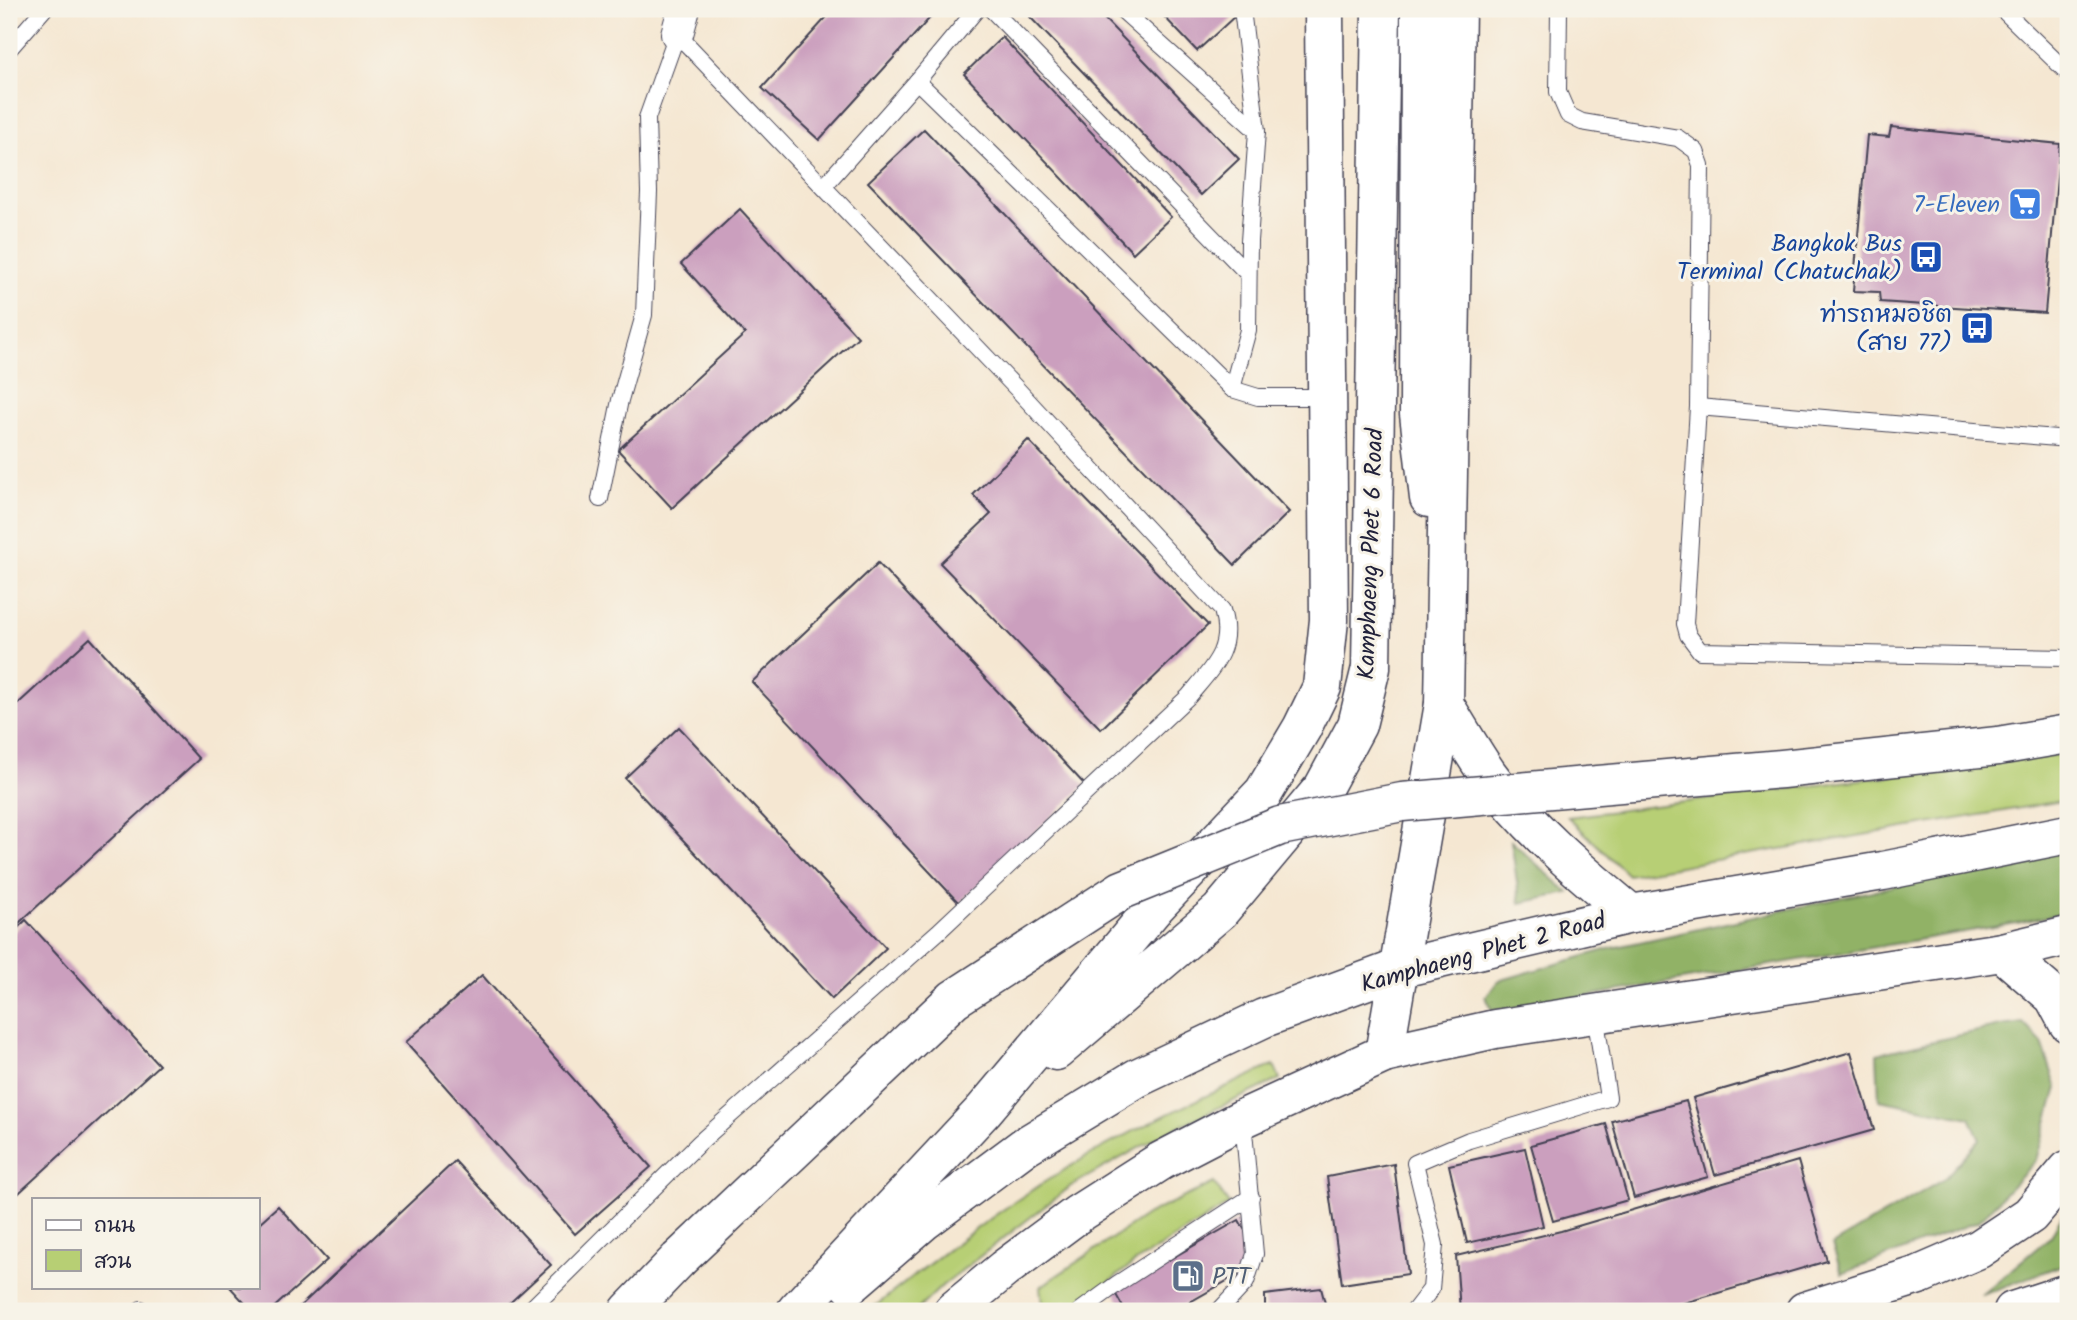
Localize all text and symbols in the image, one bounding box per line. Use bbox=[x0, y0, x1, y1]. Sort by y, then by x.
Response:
supermarket icon: 7-Eleven bbox=[2006, 185, 2044, 223]
place label: 7-Eleven bbox=[1913, 186, 2000, 225]
place label: Bangkok Bus Terminal (Chatuchak) bbox=[1677, 225, 1902, 292]
bus stop icon: Bangkok Bus Terminal (Chatuchak) bbox=[1907, 238, 1945, 276]
place label: ท่ารถหมอชิต (สาย 77) bbox=[1820, 296, 1952, 363]
bus stop icon: ท่ารถหมอชิต (สาย 77) bbox=[1958, 309, 1996, 347]
street label: Kamphaeng Phet 6 Road bbox=[1348, 427, 1395, 680]
street label: Kamphaeng Phet 2 Road bbox=[1357, 902, 1611, 1005]
legend bbox=[32, 1198, 259, 1288]
text: ถนน bbox=[94, 1210, 135, 1243]
text: สวน bbox=[94, 1246, 131, 1279]
fuel station icon: PTT bbox=[1169, 1257, 1207, 1295]
place label: PTT bbox=[1212, 1258, 1253, 1297]

